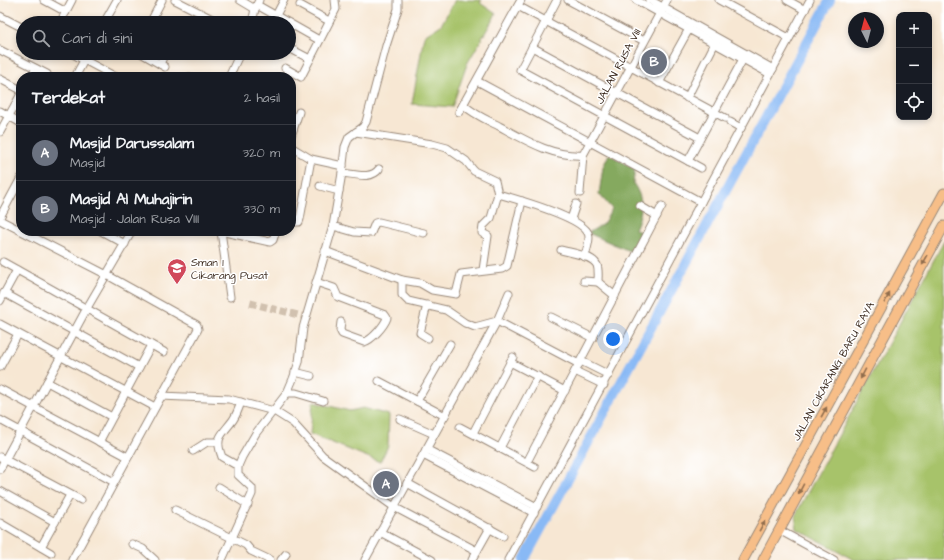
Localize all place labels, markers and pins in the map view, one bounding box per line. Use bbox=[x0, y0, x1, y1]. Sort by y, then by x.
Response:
pin: B bbox=[641, 47, 667, 77]
place label: Sman 1 Cikarang Pusat bbox=[191, 255, 269, 284]
school or university icon: Sman 1 Cikarang Pusat bbox=[166, 257, 188, 285]
pin: A bbox=[373, 469, 399, 499]

